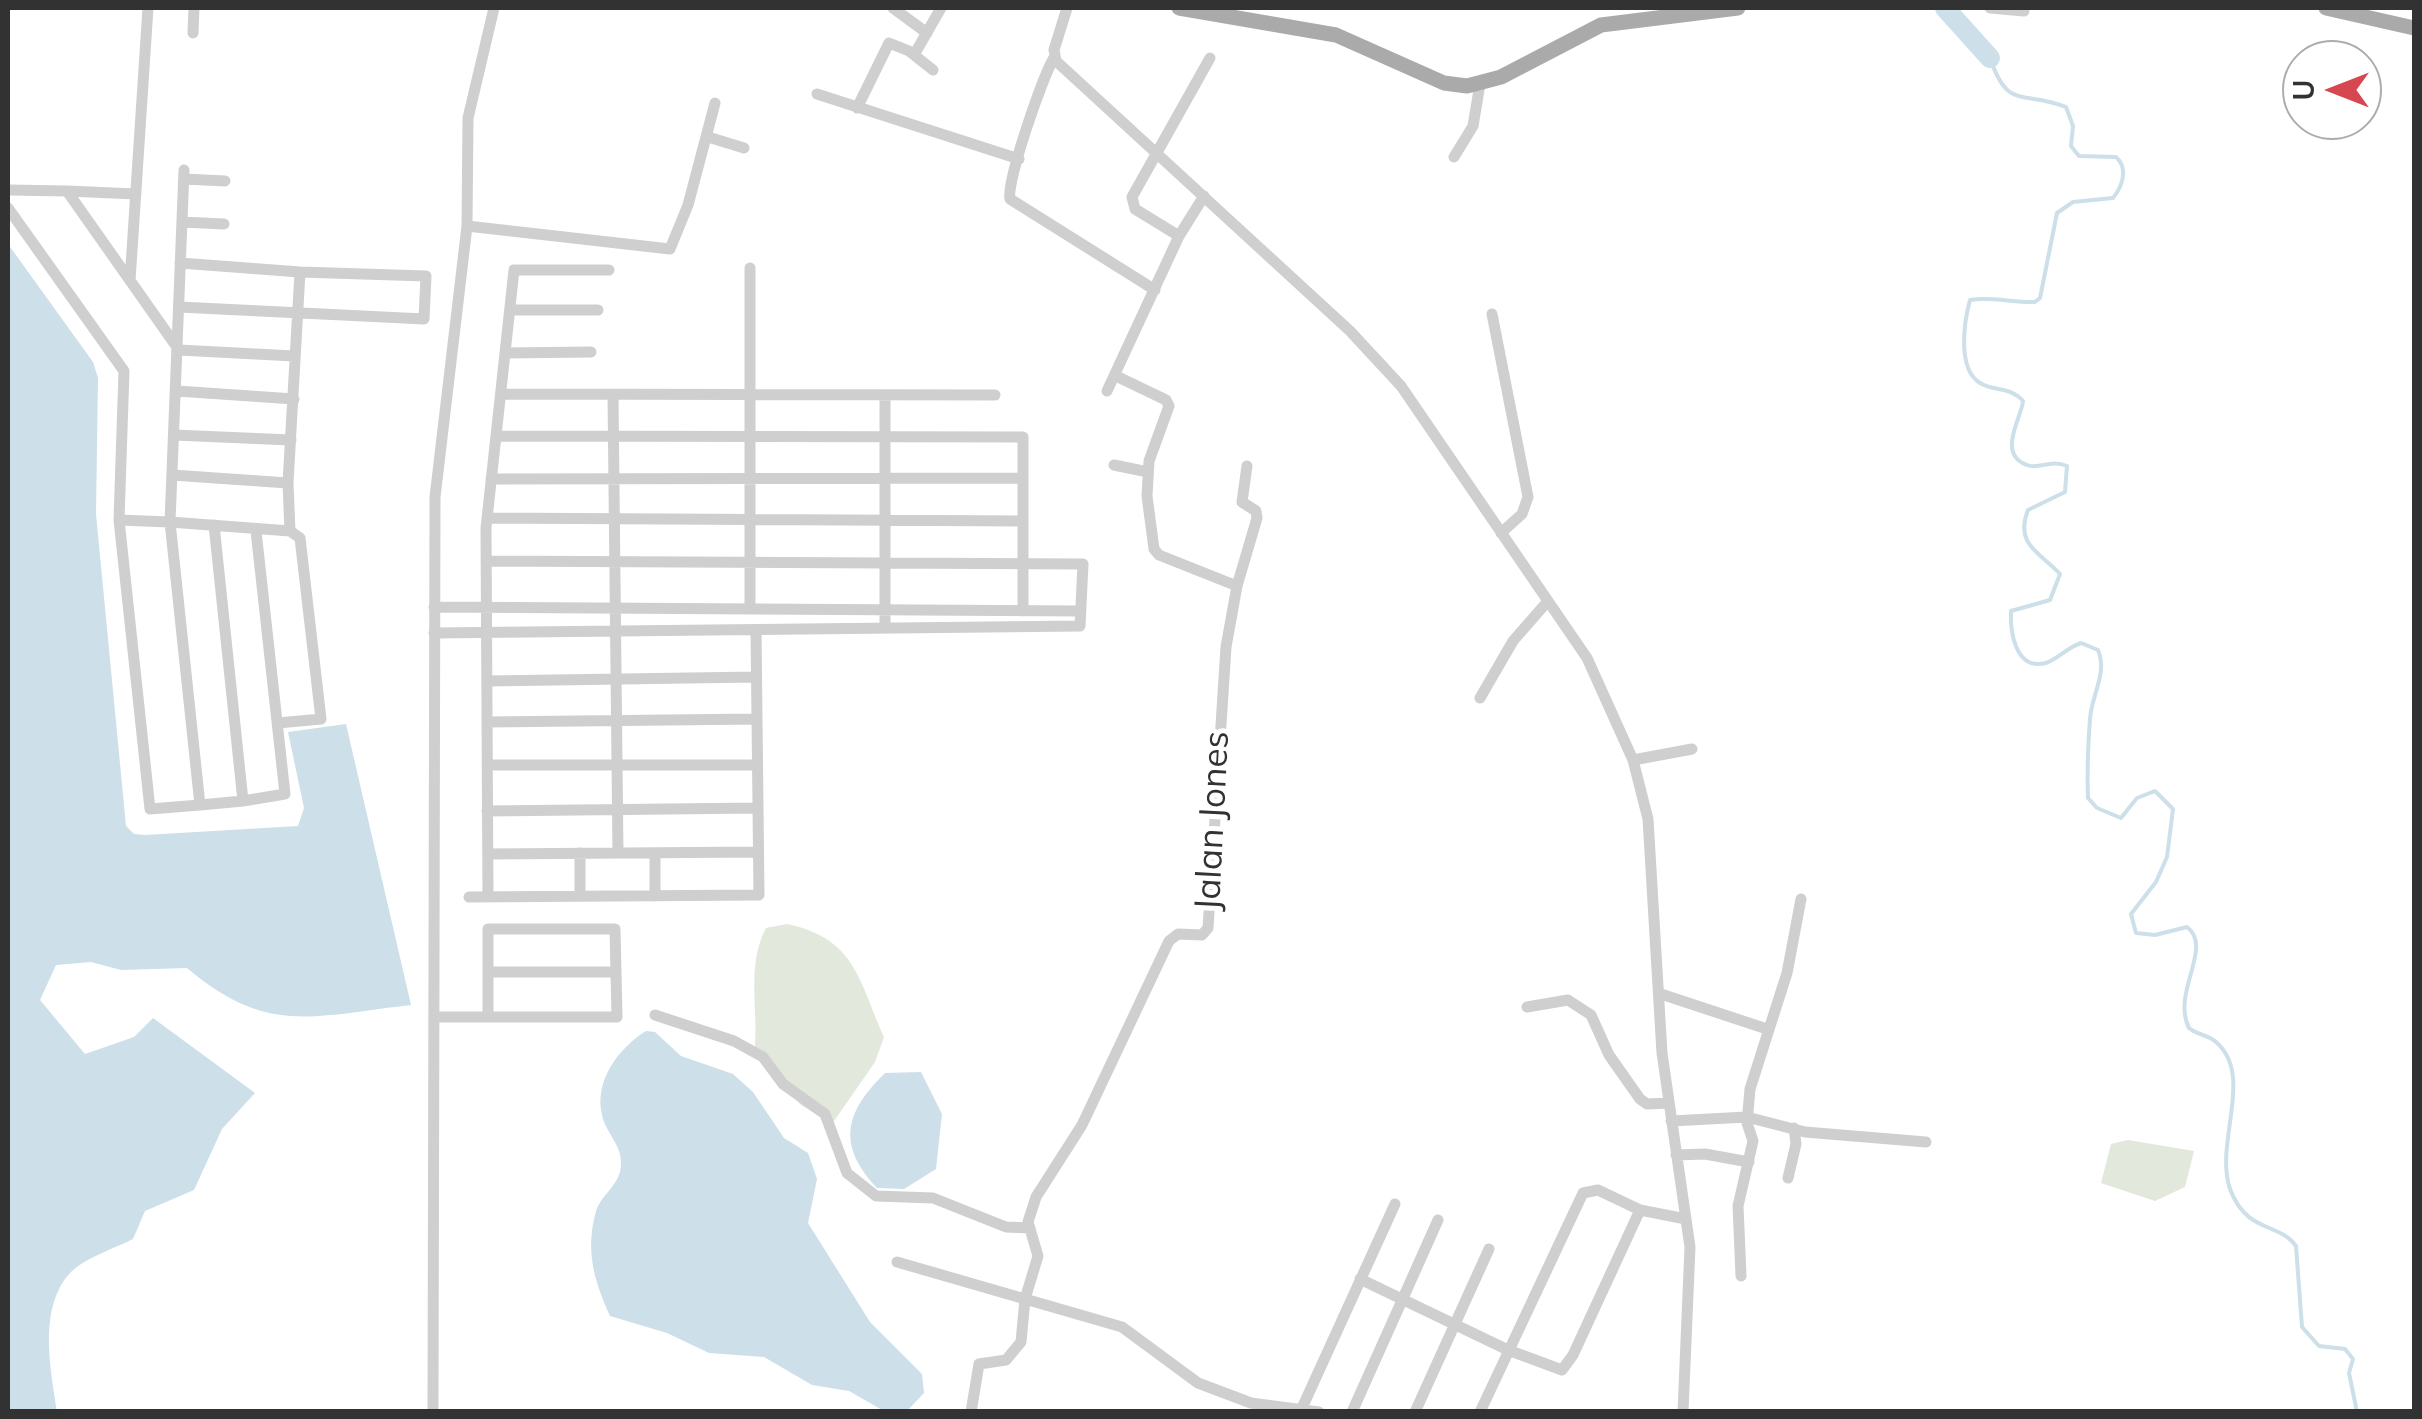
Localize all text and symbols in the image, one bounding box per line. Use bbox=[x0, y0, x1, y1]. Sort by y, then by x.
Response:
north arrow bbox=[2282, 40, 2382, 140]
text: U bbox=[2286, 80, 2321, 100]
street label: Jalan Jones bbox=[1187, 730, 1239, 912]

